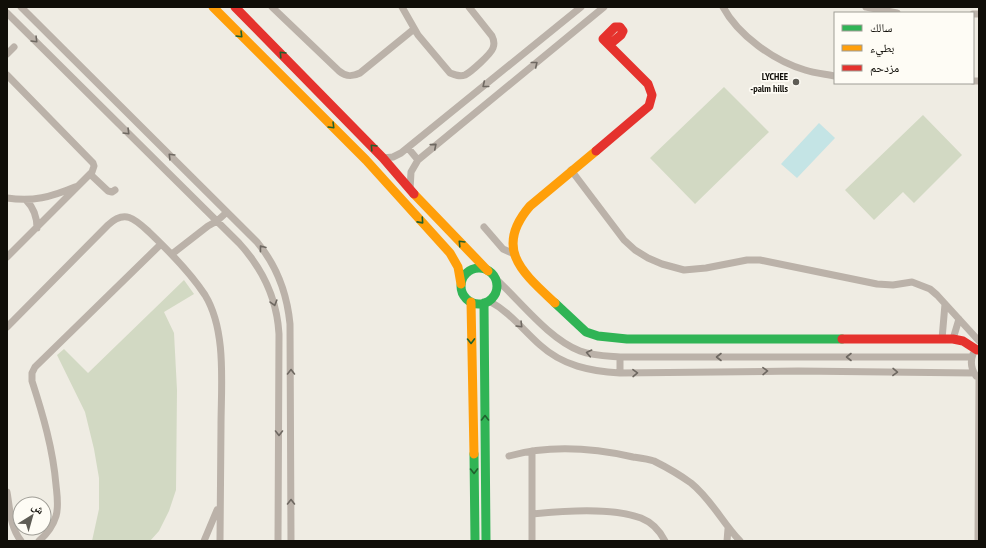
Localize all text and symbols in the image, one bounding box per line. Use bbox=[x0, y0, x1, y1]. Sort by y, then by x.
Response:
legend bbox=[834, 12, 974, 84]
text: سالك bbox=[870, 20, 892, 35]
one-way arrow bbox=[235, 30, 243, 37]
one-way arrow bbox=[30, 36, 38, 43]
text: بطيء bbox=[870, 40, 894, 58]
one-way arrow bbox=[279, 51, 287, 59]
text: مزدحم bbox=[870, 60, 899, 76]
one-way arrow bbox=[530, 61, 537, 68]
place label: LYCHEE -palm hills bbox=[750, 70, 788, 95]
marker: LYCHEE -palm hills bbox=[791, 77, 801, 87]
one-way arrow bbox=[483, 80, 490, 87]
one-way arrow bbox=[327, 121, 335, 129]
one-way arrow bbox=[122, 127, 130, 135]
one-way arrow bbox=[370, 144, 377, 152]
one-way arrow bbox=[430, 144, 437, 151]
one-way arrow bbox=[168, 153, 176, 161]
one-way arrow bbox=[416, 216, 424, 224]
one-way arrow bbox=[458, 240, 466, 248]
one-way arrow bbox=[260, 246, 267, 253]
one-way arrow bbox=[269, 299, 278, 306]
one-way arrow bbox=[515, 320, 523, 328]
one-way arrow bbox=[467, 338, 475, 344]
one-way arrow bbox=[586, 350, 592, 358]
one-way arrow bbox=[716, 353, 722, 361]
one-way arrow bbox=[846, 353, 852, 361]
one-way arrow bbox=[762, 367, 768, 375]
one-way arrow bbox=[632, 368, 638, 377]
one-way arrow bbox=[892, 368, 898, 376]
one-way arrow bbox=[287, 369, 295, 375]
one-way arrow bbox=[481, 415, 489, 421]
one-way arrow bbox=[275, 430, 283, 436]
one-way arrow bbox=[470, 468, 478, 474]
north arrow bbox=[12, 496, 52, 536]
text: ش bbox=[29, 499, 47, 518]
one-way arrow bbox=[287, 499, 295, 505]

